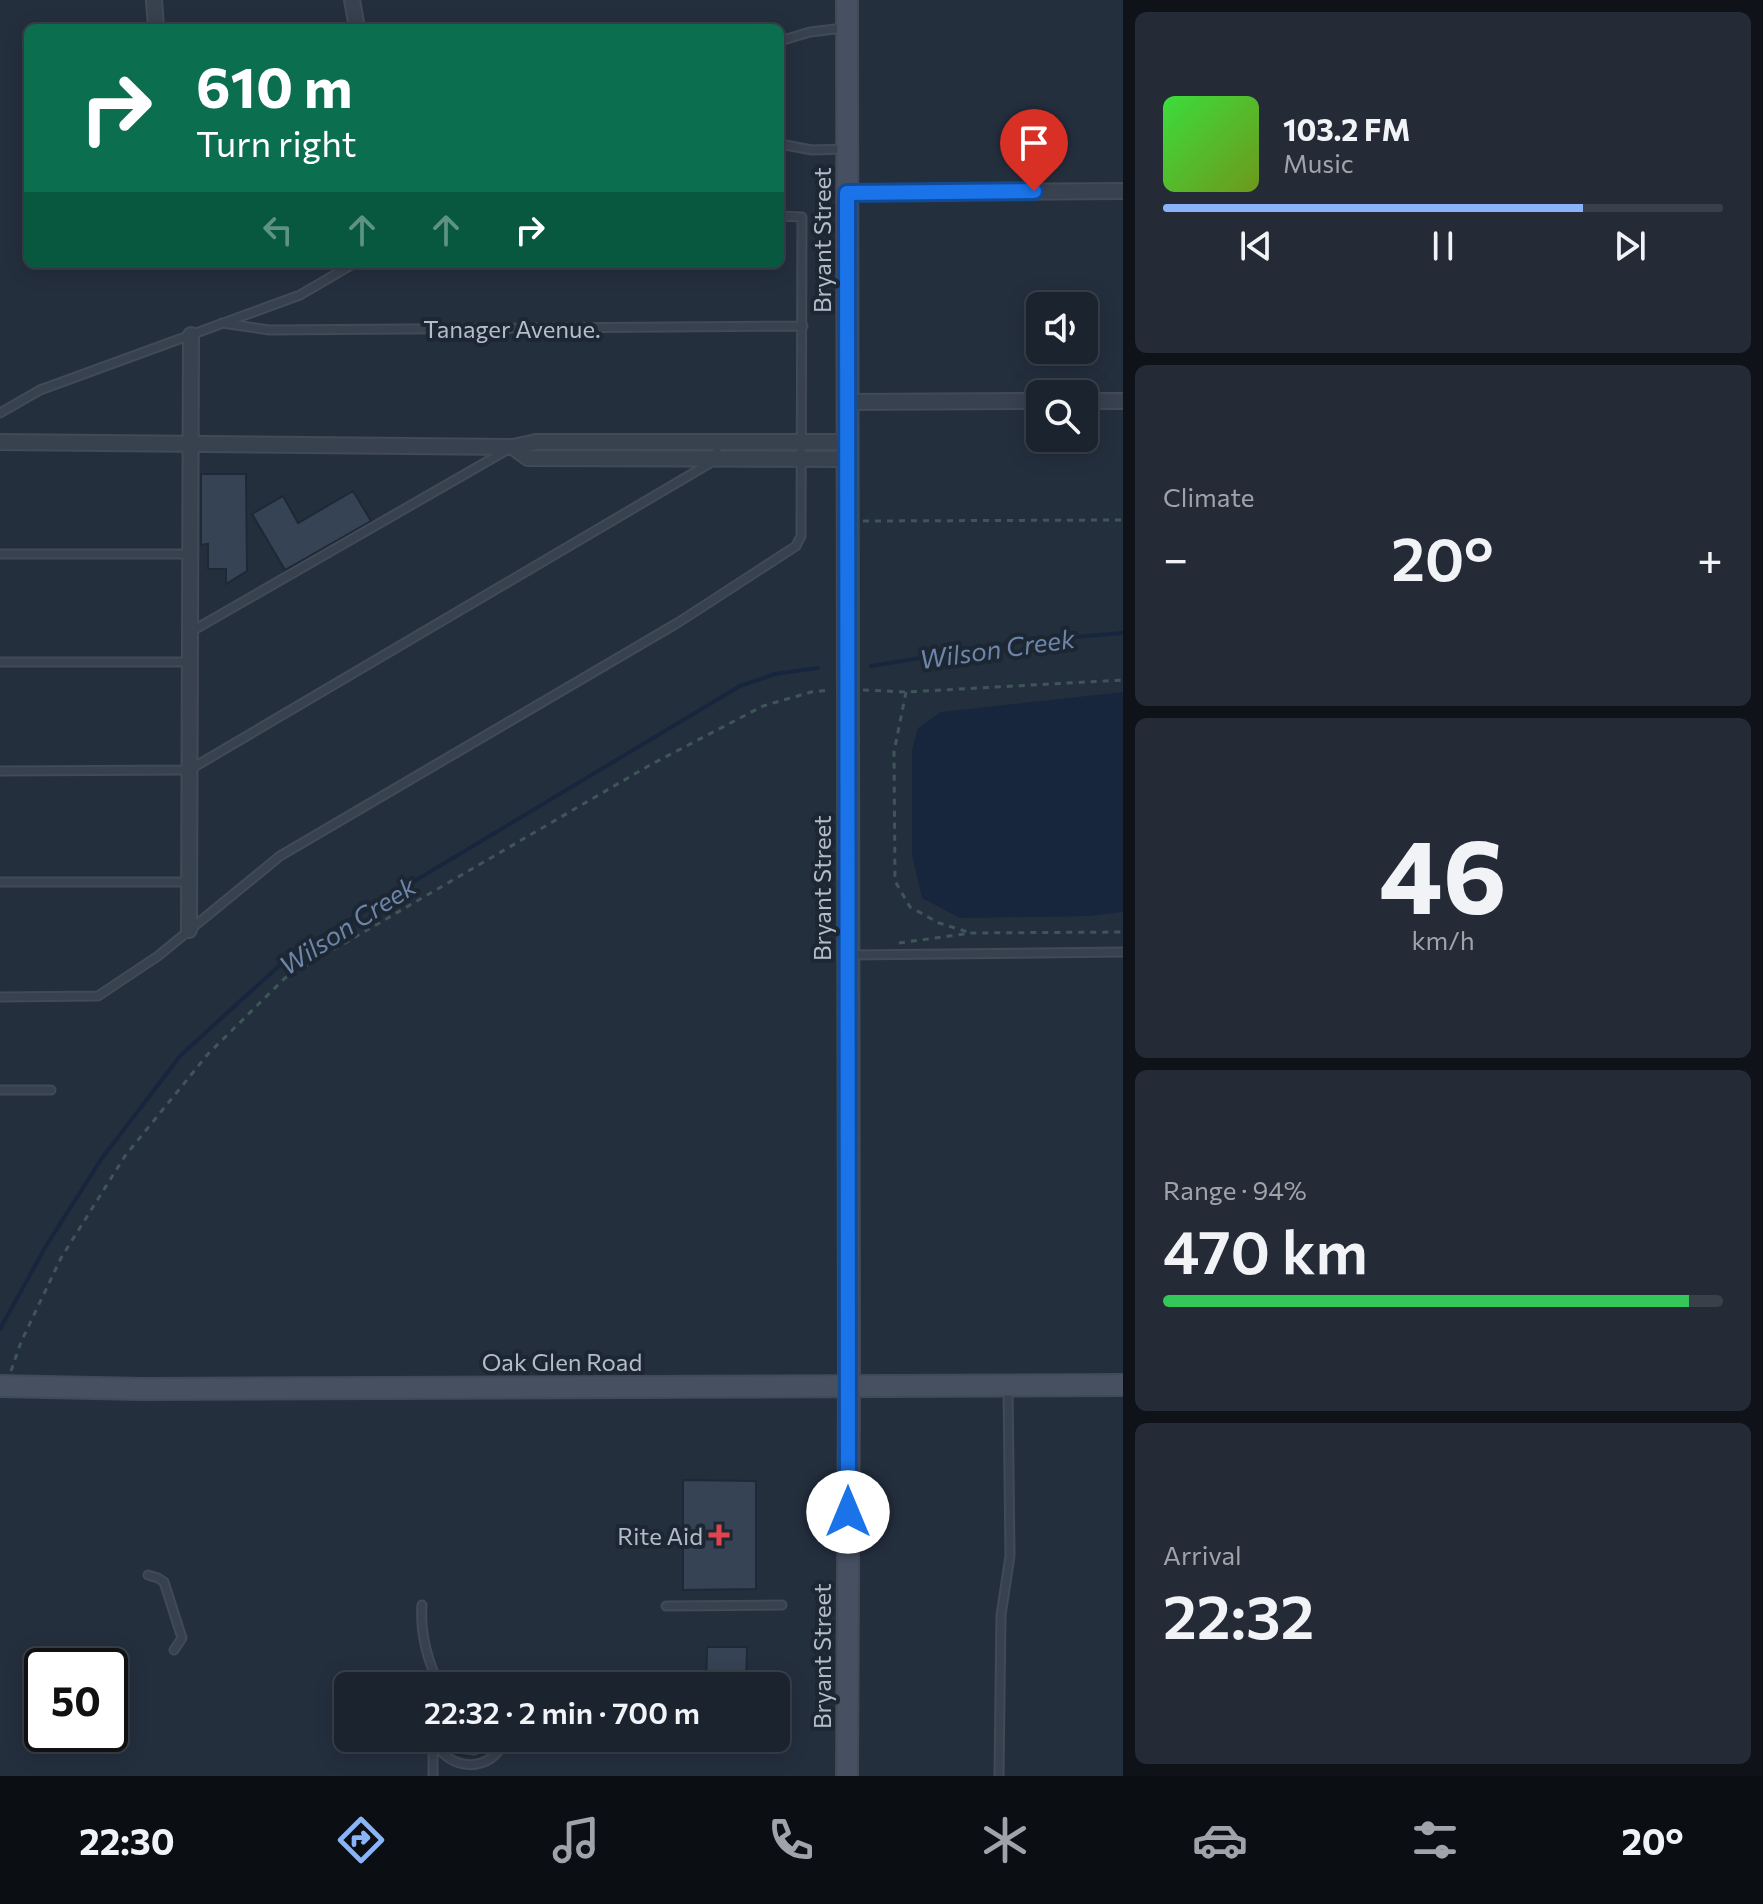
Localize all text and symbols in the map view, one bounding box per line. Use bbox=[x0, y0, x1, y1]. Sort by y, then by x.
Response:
text: 610 m bbox=[196, 51, 353, 120]
icon: right bbox=[64, 56, 168, 160]
pin bbox=[1000, 109, 1068, 191]
text: 103.2 FM bbox=[1283, 110, 1410, 147]
text: Turn right bbox=[196, 120, 357, 164]
icon: arrive bbox=[1012, 121, 1056, 165]
text: Music bbox=[1283, 147, 1354, 178]
street label: Bryant Street bbox=[807, 167, 836, 313]
icon: left bbox=[256, 208, 300, 252]
icon: ahead bbox=[340, 208, 384, 252]
icon: ahead bbox=[424, 208, 468, 252]
icon: right bbox=[508, 208, 552, 252]
icon: previous bbox=[1234, 224, 1278, 268]
icon: pause bbox=[1421, 224, 1465, 268]
icon: next bbox=[1608, 224, 1652, 268]
map controls bbox=[1026, 292, 1098, 452]
button: sound bbox=[1026, 292, 1098, 364]
street label: Tanager Avenue. bbox=[423, 314, 601, 343]
button: search bbox=[1026, 380, 1098, 452]
text: Climate bbox=[1163, 481, 1255, 512]
text: 20° bbox=[1391, 520, 1494, 593]
text: − bbox=[1163, 530, 1188, 584]
text: + bbox=[1697, 530, 1723, 584]
water label: Wilson Creek bbox=[917, 622, 1077, 674]
text: 46 bbox=[1379, 808, 1507, 935]
street label: Bryant Street bbox=[807, 815, 836, 961]
water label: Wilson Creek bbox=[273, 869, 422, 981]
text: km/h bbox=[1411, 924, 1475, 955]
text: Range · 94% bbox=[1163, 1174, 1307, 1205]
text: 470 km bbox=[1163, 1213, 1368, 1286]
street label: Oak Glen Road bbox=[482, 1347, 642, 1376]
position arrow bbox=[806, 1470, 890, 1554]
place label: Rite Aid bbox=[617, 1521, 703, 1550]
marker: Rite Aid bbox=[710, 1526, 728, 1544]
text: Arrival bbox=[1163, 1539, 1242, 1570]
text: 22:32 bbox=[1163, 1578, 1314, 1651]
street label: Bryant Street bbox=[807, 1583, 836, 1729]
speed limit sign: 50 bbox=[24, 1648, 128, 1752]
text: 22:32 · 2 min · 700 m bbox=[424, 1693, 700, 1730]
icon: directions bbox=[333, 1812, 389, 1868]
icon: music bbox=[548, 1812, 604, 1868]
icon: phone bbox=[763, 1812, 819, 1868]
icon: climate bbox=[977, 1812, 1033, 1868]
icon: car bbox=[1192, 1812, 1248, 1868]
icon: filters bbox=[1407, 1812, 1463, 1868]
text: 22:30 bbox=[79, 1818, 175, 1862]
text: 20° bbox=[1621, 1818, 1684, 1862]

